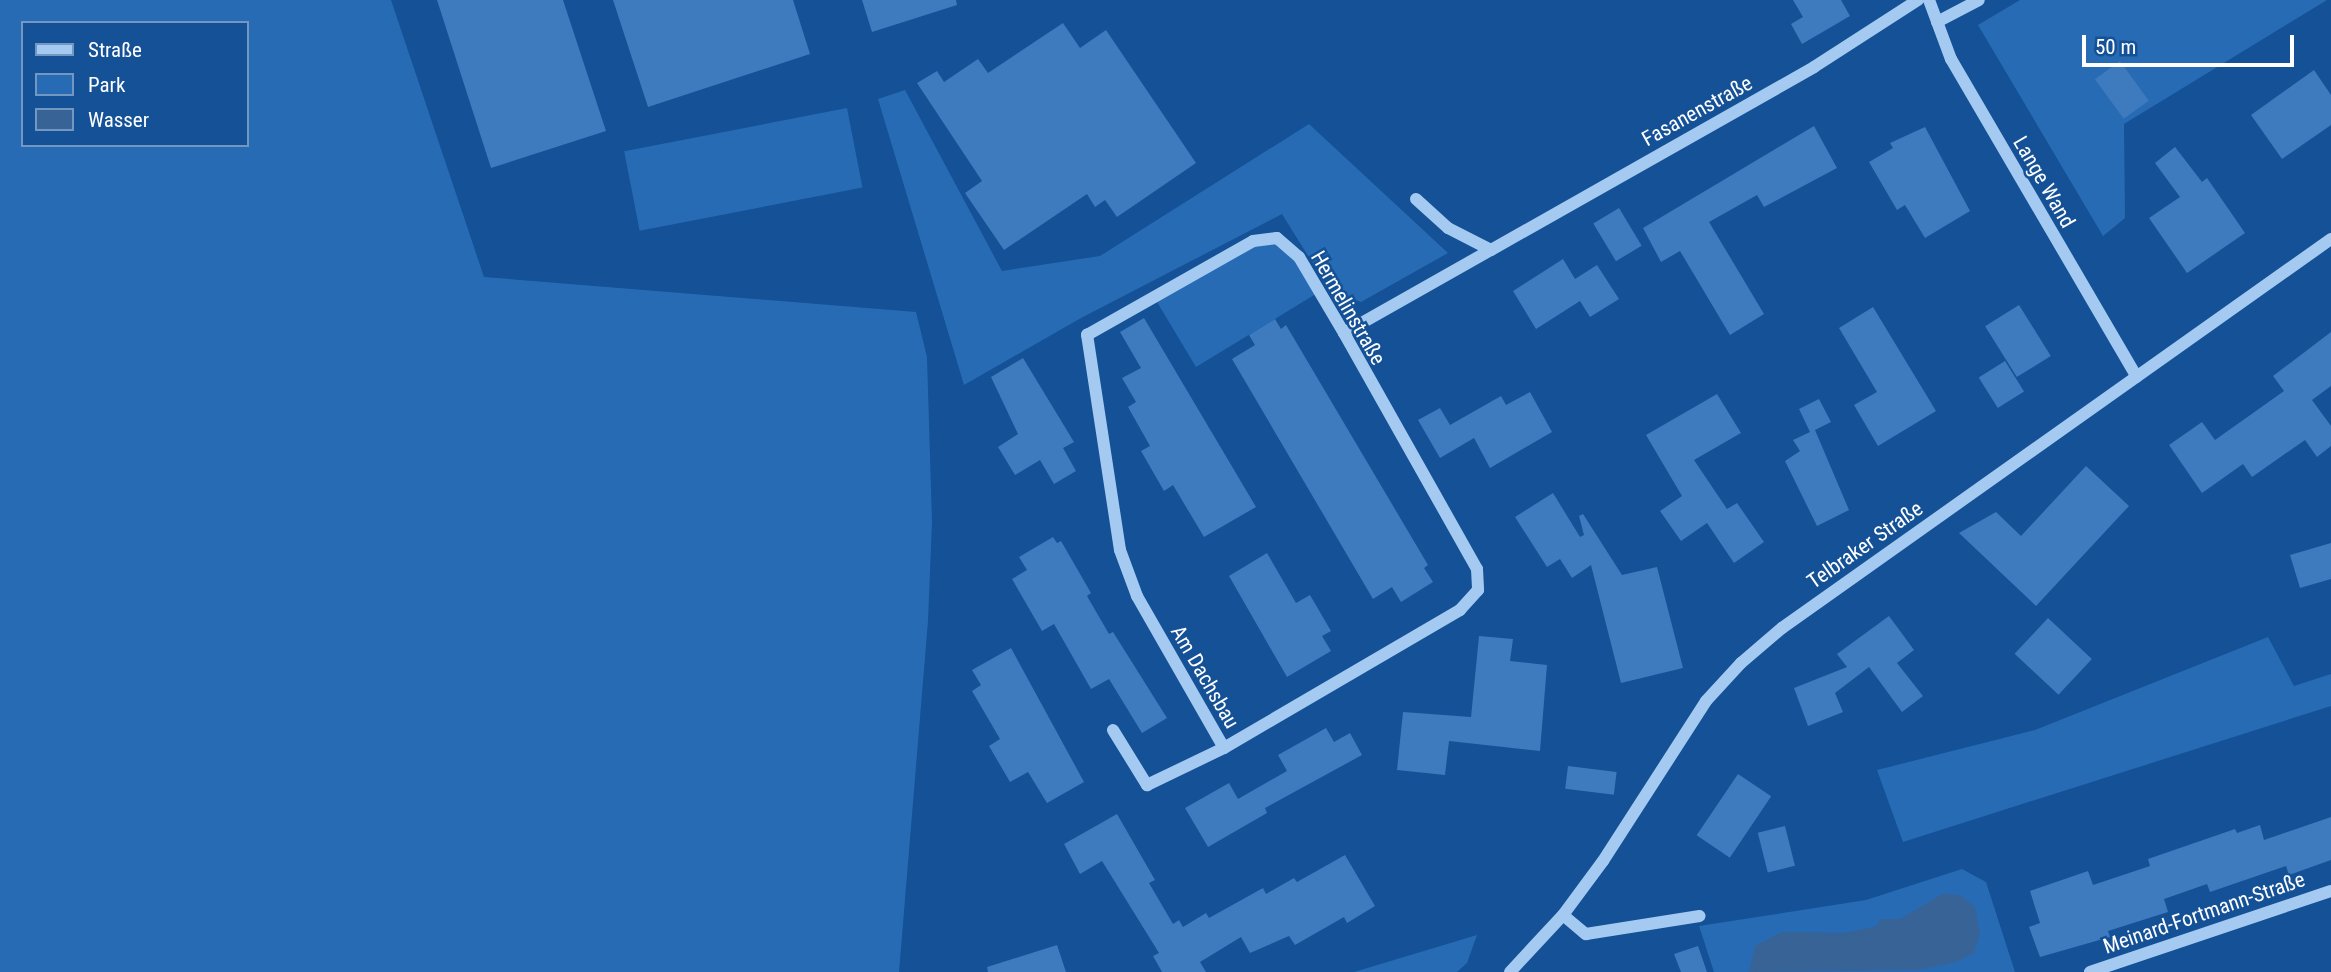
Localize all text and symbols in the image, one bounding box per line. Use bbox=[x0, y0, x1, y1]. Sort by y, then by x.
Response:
legend bbox=[21, 21, 248, 147]
scale bar bbox=[2086, 21, 2298, 65]
text: 50 m bbox=[2095, 35, 2136, 59]
text: Straße bbox=[88, 38, 142, 62]
street label: Fasanenstraße bbox=[1637, 70, 1757, 152]
text: Park bbox=[88, 73, 125, 97]
text: Wasser bbox=[88, 108, 149, 132]
street label: Lange Wand bbox=[2008, 132, 2080, 232]
street label: Hermelinstraße bbox=[1305, 247, 1391, 369]
street label: Telbraker Straße bbox=[1802, 496, 1928, 594]
street label: Am Dachsbau bbox=[1165, 621, 1245, 733]
street label: Meinard-Fortmann-Straße bbox=[2100, 867, 2308, 959]

